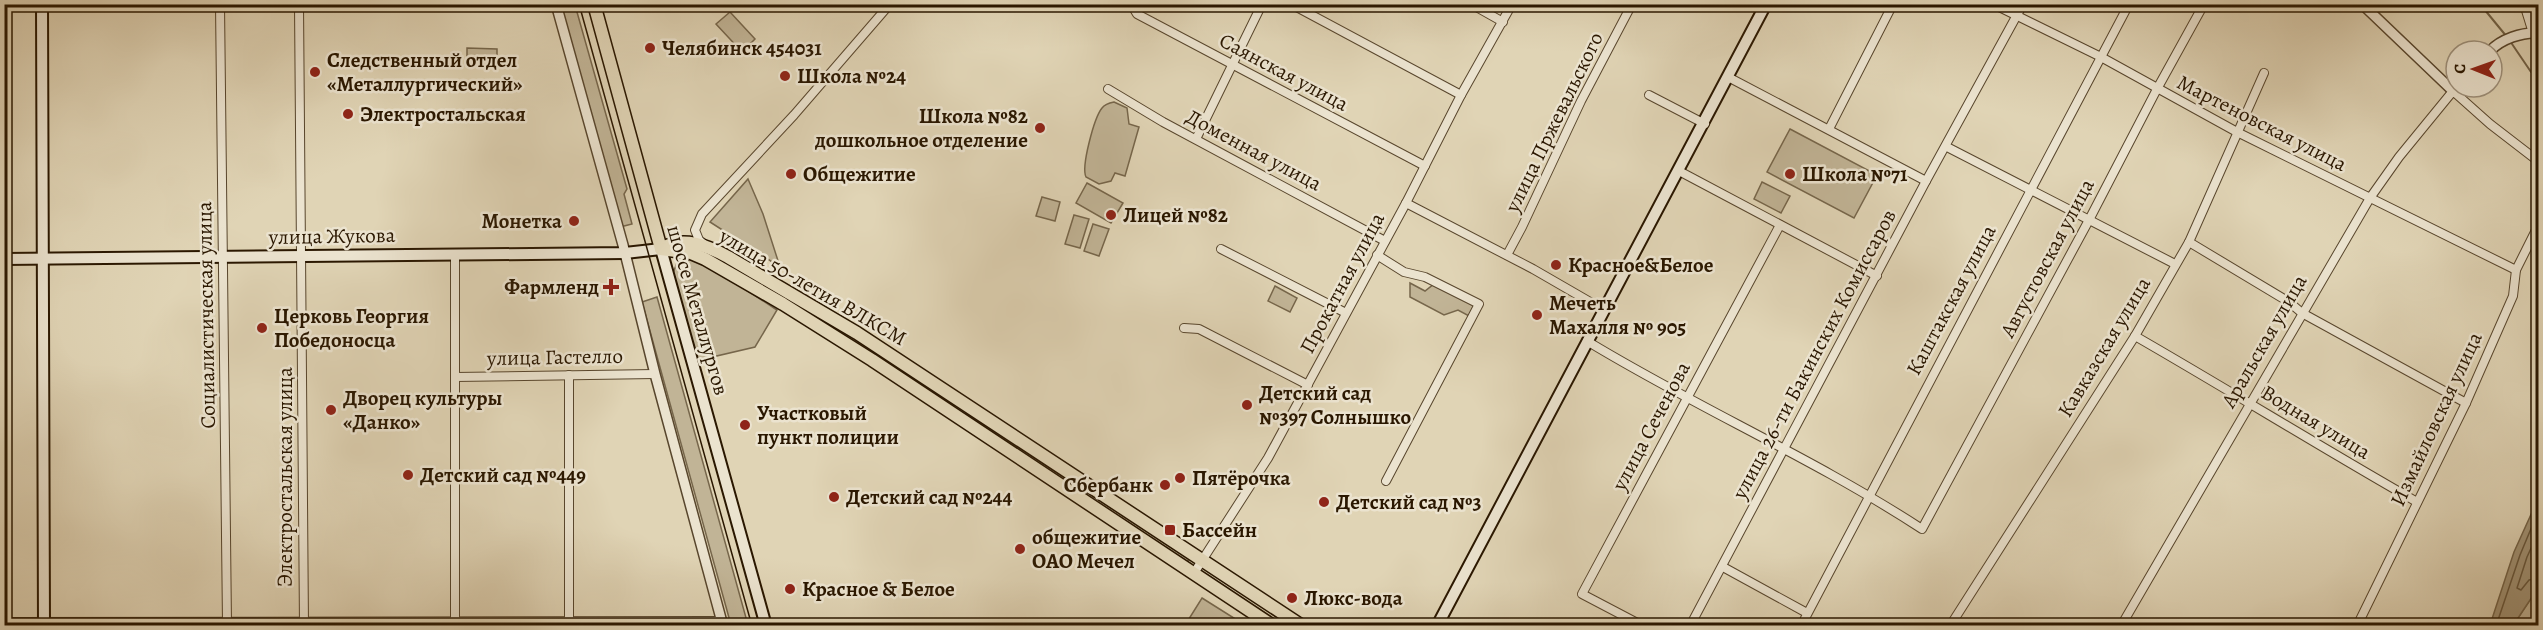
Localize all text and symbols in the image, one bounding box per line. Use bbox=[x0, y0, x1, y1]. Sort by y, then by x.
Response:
street label: Саянская улица bbox=[1215, 26, 1354, 118]
street label: улица Пржевальского bbox=[1498, 27, 1610, 218]
place label: Челябинск 454031 bbox=[662, 34, 822, 62]
north arrow bbox=[2444, 39, 2504, 99]
marker: Челябинск 454031 bbox=[643, 41, 657, 55]
place label: Следственный отдел «Металлургический» bbox=[327, 46, 523, 98]
place label: Школа №24 bbox=[797, 62, 906, 90]
text: С bbox=[2449, 63, 2471, 74]
marker: Следственный отдел «Металлургический» bbox=[308, 65, 322, 79]
street label: Мартеновская улица bbox=[2172, 68, 2352, 178]
marker: Школа №24 bbox=[778, 69, 792, 83]
place label: Электростальская bbox=[360, 100, 526, 128]
place label: Школа №82 дошкольное отделение bbox=[814, 102, 1028, 154]
street label: Доменная улица bbox=[1181, 102, 1327, 198]
marker: Электростальская bbox=[341, 107, 355, 121]
marker: Школа №82 дошкольное отделение bbox=[1033, 121, 1047, 135]
place label: Общежитие bbox=[803, 160, 916, 188]
place label: Школа №71 bbox=[1802, 160, 1908, 188]
marker: Общежитие bbox=[784, 167, 798, 181]
marker: Школа №71 bbox=[1783, 167, 1797, 181]
street label: Августовская улица bbox=[1993, 173, 2101, 343]
street label: Социалистическая улица bbox=[190, 201, 222, 429]
place label: Лицей №82 bbox=[1123, 201, 1228, 229]
street label: улица 26-ти Бакинских Комиссаров bbox=[1725, 204, 1903, 505]
place label: Монетка bbox=[481, 207, 562, 235]
street label: Прокатная улица bbox=[1293, 207, 1391, 358]
marker: Лицей №82 bbox=[1104, 208, 1118, 222]
marker: Монетка bbox=[567, 214, 581, 228]
street label: Каштакская улица bbox=[1900, 220, 2003, 380]
street label: улица Жукова bbox=[267, 221, 396, 251]
street label: улица 50-летия ВЛКСМ bbox=[713, 221, 912, 352]
street label: шоссе Металлургов bbox=[660, 222, 736, 398]
place label: Красное&Белое bbox=[1568, 251, 1714, 279]
marker: Красное&Белое bbox=[1549, 258, 1563, 272]
street label: Аральская улица bbox=[2214, 269, 2314, 414]
street label: Кавказская улица bbox=[2051, 271, 2157, 422]
place label: Фармленд bbox=[504, 273, 599, 301]
marker: Фармленд bbox=[604, 280, 618, 294]
place label: Мечеть Махалля № 905 bbox=[1549, 289, 1686, 341]
place label: Церковь Георгия Победоносца bbox=[274, 302, 429, 354]
marker: Мечеть Махалля № 905 bbox=[1530, 308, 1544, 322]
marker: Церковь Георгия Победоносца bbox=[255, 321, 269, 335]
street label: Измайловская улица bbox=[2383, 327, 2489, 511]
street label: улица Гастелло bbox=[486, 342, 623, 372]
street label: улица Сеченова bbox=[1605, 356, 1697, 496]
street label: Электростальская улица bbox=[271, 367, 299, 587]
street label: Водная улица bbox=[2256, 378, 2376, 466]
place label: Детский сад №397 Солнышко bbox=[1259, 379, 1412, 431]
place label: Дворец культуры «Данко» bbox=[343, 384, 502, 436]
marker: Детский сад №397 Солнышко bbox=[1240, 398, 1254, 412]
place label: Участковый пункт полиции bbox=[757, 399, 899, 451]
marker: Дворец культуры «Данко» bbox=[324, 403, 338, 417]
marker: Участковый пункт полиции bbox=[738, 418, 752, 432]
place label: Детский сад №449 bbox=[420, 461, 586, 489]
place label: Пятёрочка bbox=[1192, 464, 1291, 492]
marker: Детский сад №449 bbox=[401, 468, 415, 482]
place label: Сбербанк bbox=[1064, 471, 1153, 499]
marker: Пятёрочка bbox=[1173, 471, 1187, 485]
marker: Сбербанк bbox=[1158, 478, 1172, 492]
place label: Детский сад №244 bbox=[846, 483, 1012, 511]
place label: Детский сад №3 bbox=[1336, 488, 1482, 516]
marker: Детский сад №244 bbox=[827, 490, 841, 504]
marker: Детский сад №3 bbox=[1317, 495, 1331, 509]
place label: Бассейн bbox=[1182, 516, 1257, 544]
place label: общежитие ОАО Мечел bbox=[1032, 523, 1141, 575]
marker: Бассейн bbox=[1163, 523, 1177, 537]
marker: общежитие ОАО Мечел bbox=[1013, 542, 1027, 556]
place label: Красное & Белое bbox=[802, 575, 955, 603]
marker: Красное & Белое bbox=[783, 582, 797, 596]
place label: Люкс-вода bbox=[1304, 584, 1403, 612]
marker: Люкс-вода bbox=[1285, 591, 1299, 605]

